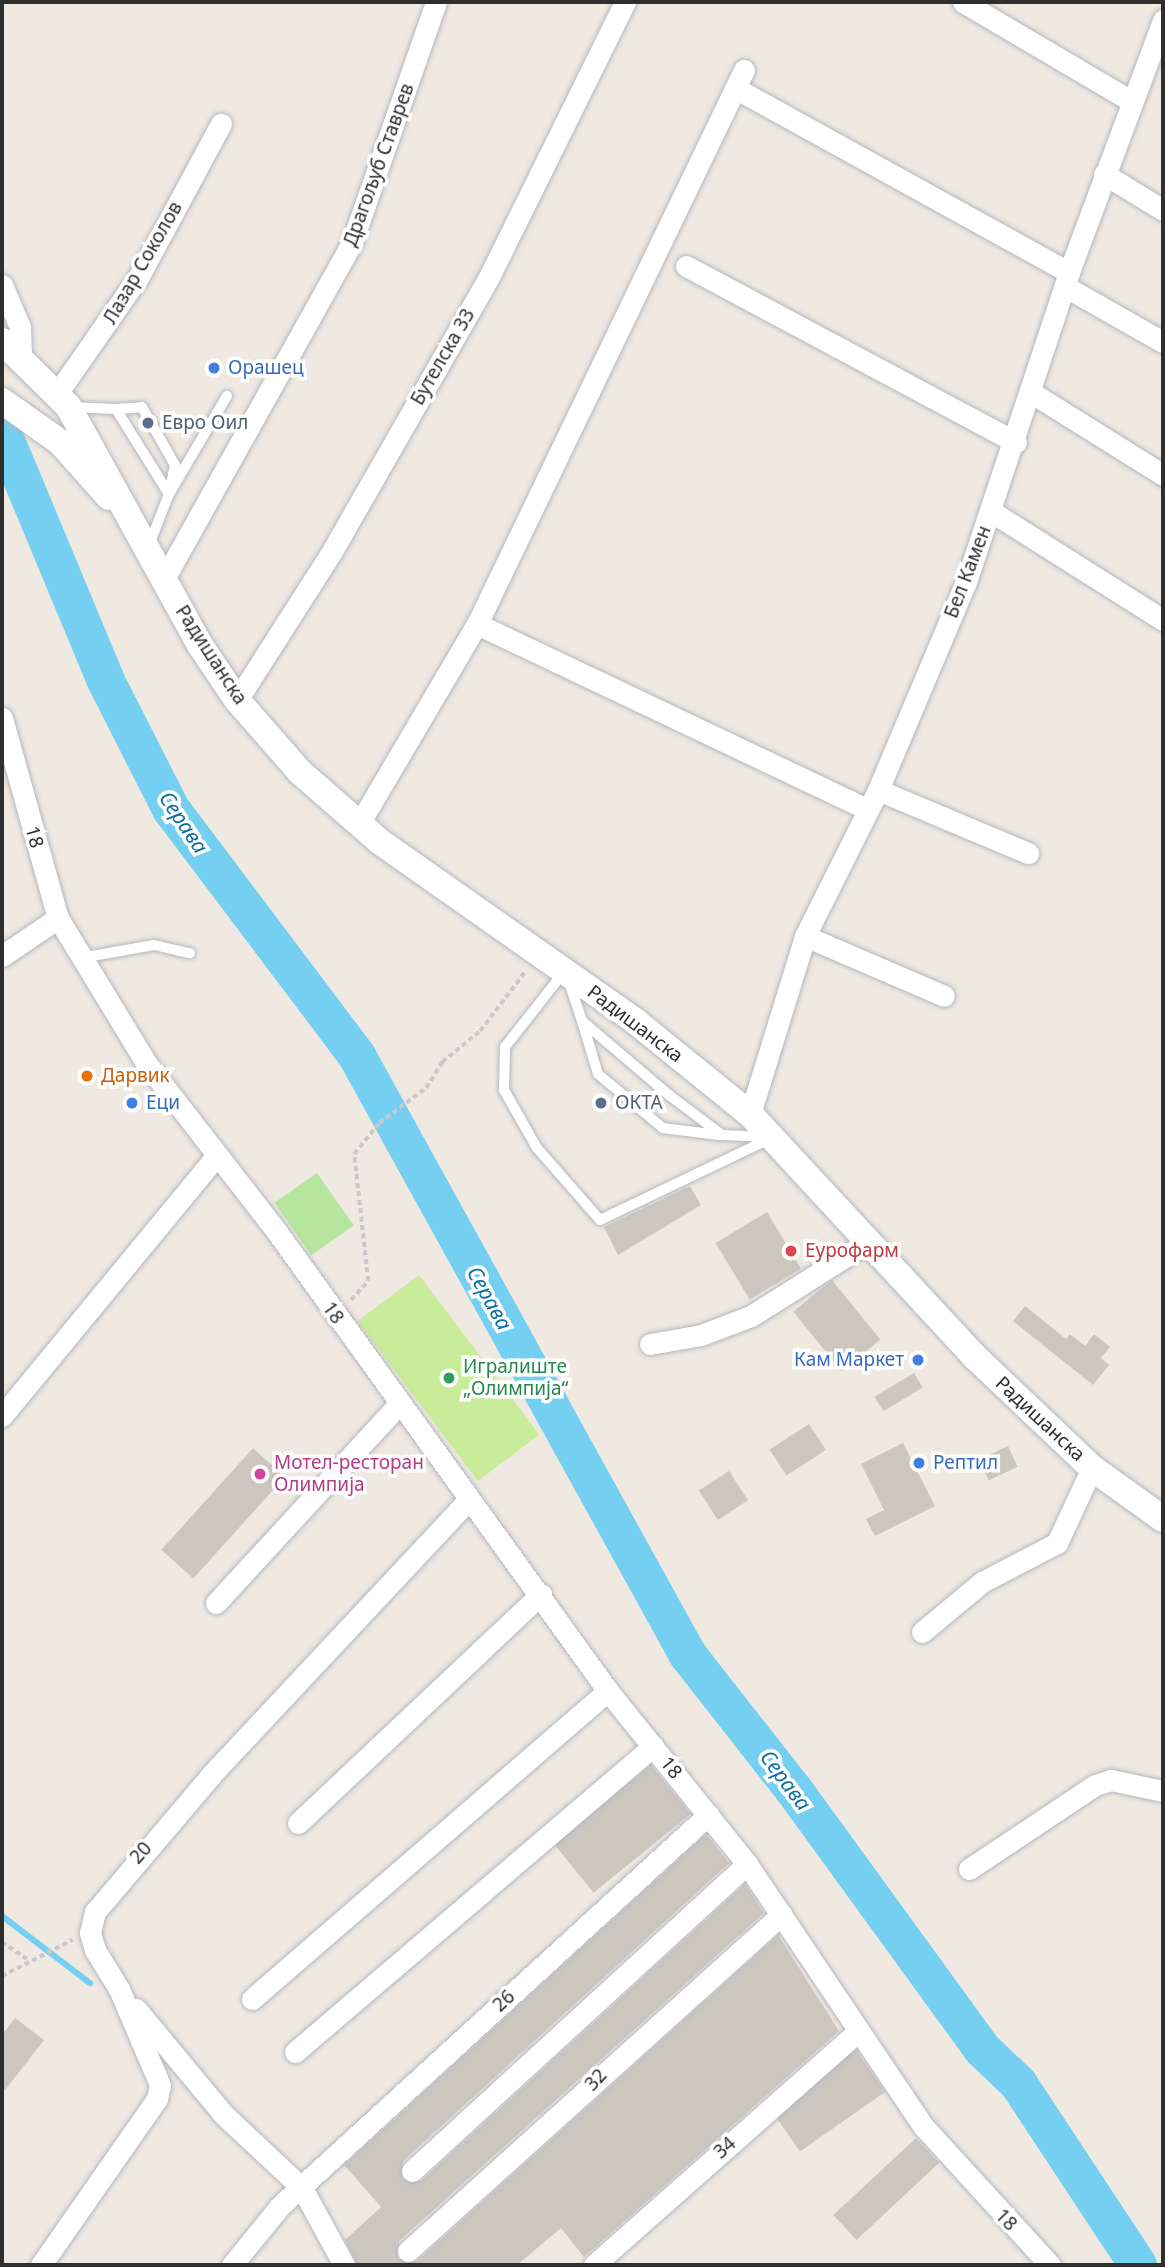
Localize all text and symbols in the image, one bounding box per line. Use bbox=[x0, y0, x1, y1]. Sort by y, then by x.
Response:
street label: Драгољуб Ставрев bbox=[339, 80, 419, 250]
street label: Лазар Соколов bbox=[99, 198, 187, 328]
street label: Бутелска 33 bbox=[406, 305, 480, 409]
place label: Орашец bbox=[228, 357, 304, 379]
marker: Орашец bbox=[206, 360, 222, 376]
place label: Евро Оил bbox=[162, 412, 248, 434]
marker: Евро Оил bbox=[140, 415, 156, 431]
street label: Бел Камен bbox=[940, 523, 996, 621]
street label: Радишанска bbox=[170, 601, 252, 709]
water label: Серава bbox=[154, 786, 214, 858]
street label: 18 bbox=[20, 823, 48, 851]
street label: Радишанска bbox=[583, 981, 687, 1067]
place label: Дарвик bbox=[101, 1065, 170, 1087]
marker: Дарвик bbox=[79, 1068, 95, 1084]
place label: Еци bbox=[146, 1092, 180, 1114]
place label: ОКТА bbox=[615, 1092, 663, 1114]
marker: Еци bbox=[124, 1095, 140, 1111]
marker: ОКТА bbox=[593, 1095, 609, 1111]
place label: Еурофарм bbox=[805, 1240, 899, 1262]
marker: Еурофарм bbox=[783, 1243, 799, 1259]
water label: Серава bbox=[462, 1262, 518, 1334]
street label: 18 bbox=[317, 1298, 349, 1328]
place label: Кам Маркет bbox=[794, 1349, 904, 1371]
marker: Кам Маркет bbox=[910, 1352, 926, 1368]
place label: Игралиште „Олимпија“ bbox=[463, 1356, 568, 1400]
marker: Игралиште „Олимпија“ bbox=[441, 1370, 457, 1386]
street label: Радишанска bbox=[991, 1372, 1089, 1466]
place label: Мотел-ресторан Олимпија bbox=[274, 1452, 424, 1496]
place label: Рептил bbox=[933, 1452, 998, 1474]
marker: Рептил bbox=[911, 1455, 927, 1471]
marker: Мотел-ресторан Олимпија bbox=[252, 1466, 268, 1482]
water label: Серава bbox=[755, 1745, 817, 1815]
street label: 18 bbox=[655, 1752, 687, 1784]
street label: 20 bbox=[125, 1837, 157, 1869]
street label: 26 bbox=[488, 1985, 520, 2017]
street label: 32 bbox=[580, 2064, 612, 2096]
street label: 34 bbox=[709, 2132, 741, 2164]
street label: 18 bbox=[990, 2204, 1022, 2236]

